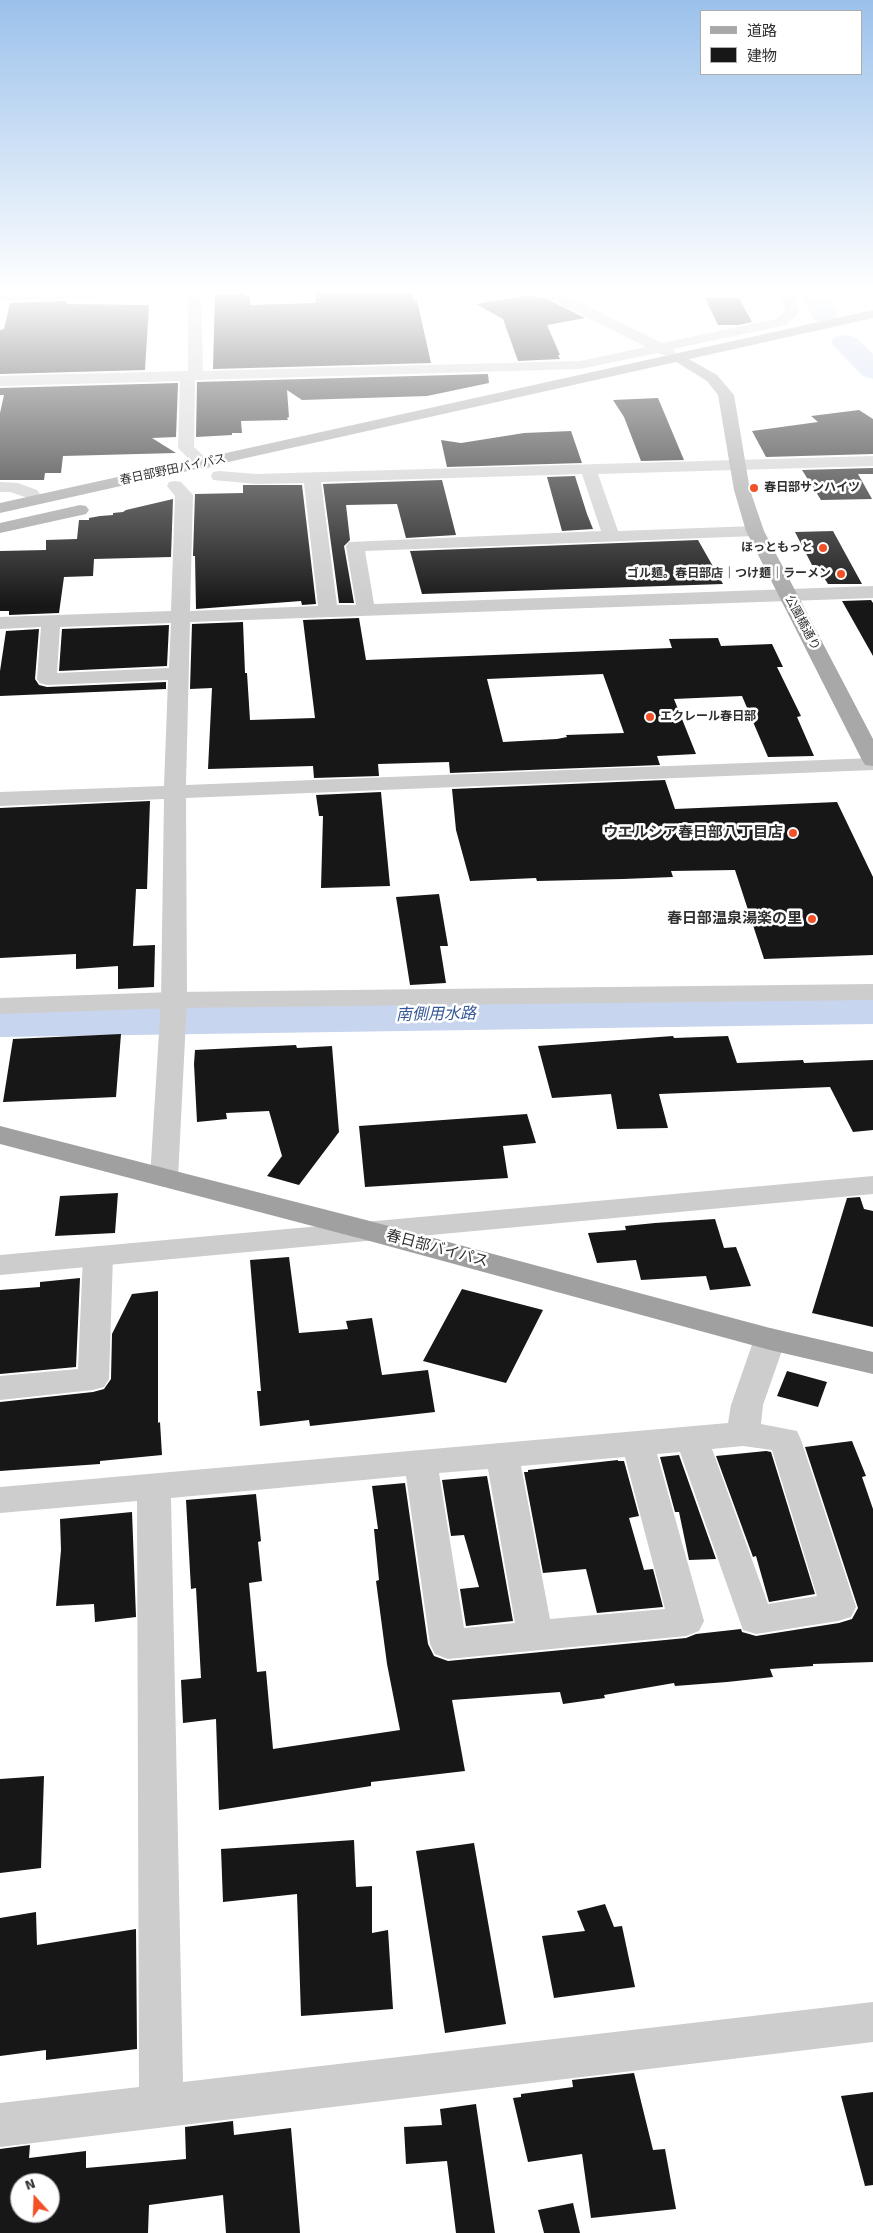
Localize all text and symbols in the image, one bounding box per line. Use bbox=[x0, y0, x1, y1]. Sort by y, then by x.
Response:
legend bbox=[700, 10, 863, 75]
text: 道路 bbox=[747, 22, 777, 40]
text: 建物 bbox=[747, 47, 777, 65]
street label: 春日部野田バイパス bbox=[119, 452, 227, 488]
place label: 春日部サンハイツ bbox=[764, 481, 860, 495]
marker: 春日部サンハイツ bbox=[748, 482, 760, 494]
place label: ほっともっと bbox=[741, 541, 813, 555]
marker: ほっともっと bbox=[817, 542, 829, 554]
place label: ゴル麺。春日部店｜つけ麺｜ラーメン bbox=[627, 567, 831, 581]
marker: ゴル麺。春日部店｜つけ麺｜ラーメン bbox=[835, 568, 847, 580]
street label: 公園橋通り bbox=[782, 593, 822, 653]
place label: エクレール春日部 bbox=[660, 710, 756, 724]
marker: エクレール春日部 bbox=[644, 711, 656, 723]
place label: ウエルシア春日部八丁目店 bbox=[603, 824, 783, 842]
marker: ウエルシア春日部八丁目店 bbox=[787, 827, 799, 839]
place label: 春日部温泉湯楽の里 bbox=[667, 910, 802, 928]
marker: 春日部温泉湯楽の里 bbox=[806, 913, 818, 925]
water label: 南側用水路 bbox=[396, 1005, 476, 1025]
street label: 春日部バイパス bbox=[384, 1227, 490, 1271]
north arrow bbox=[10, 2173, 60, 2223]
text: N bbox=[23, 2175, 38, 2194]

